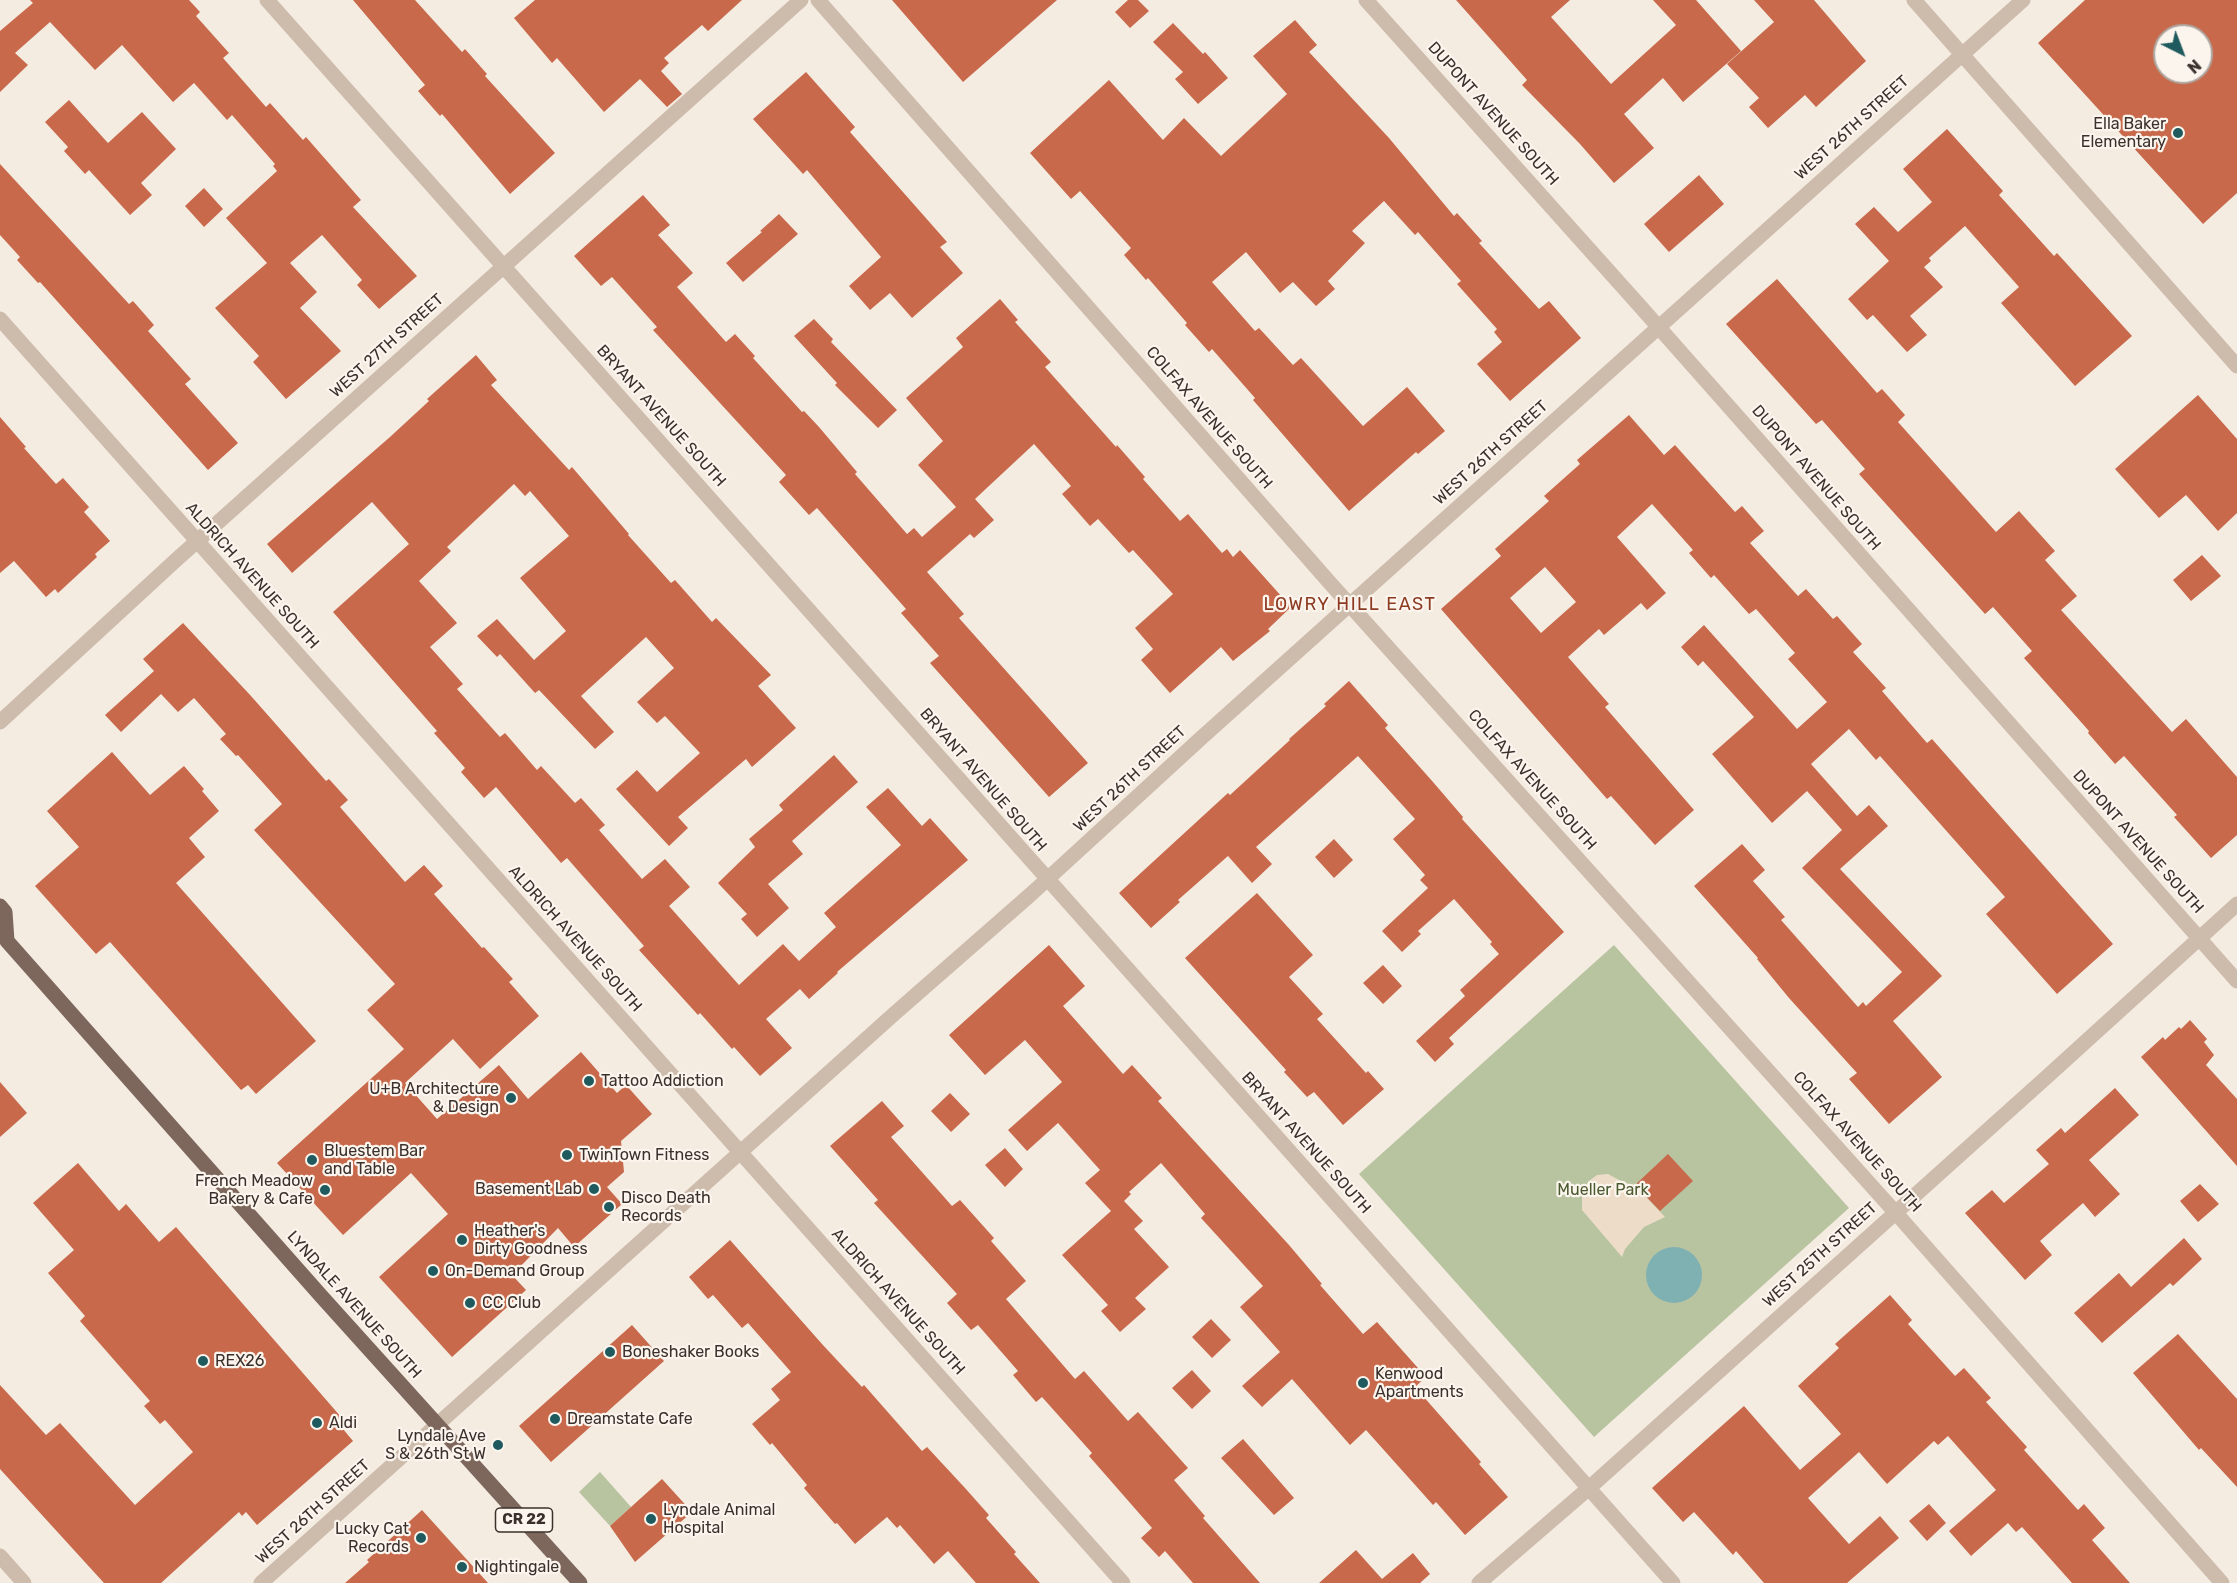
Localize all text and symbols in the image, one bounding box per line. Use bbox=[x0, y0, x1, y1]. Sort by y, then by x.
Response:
north arrow bbox=[2153, 24, 2213, 84]
street label: DUPONT AVENUE SOUTH bbox=[1424, 38, 1562, 190]
text: N bbox=[2183, 55, 2205, 77]
street label: WEST 26TH STREET bbox=[1791, 72, 1913, 184]
place label: Ella Baker Elementary bbox=[2081, 114, 2166, 152]
marker: Ella Baker Elementary bbox=[2171, 126, 2185, 140]
street label: WEST 27TH STREET bbox=[326, 290, 448, 402]
street label: BRYANT AVENUE SOUTH bbox=[592, 341, 730, 491]
street label: COLFAX AVENUE SOUTH bbox=[1142, 343, 1276, 493]
street label: WEST 26TH STREET bbox=[1430, 397, 1552, 509]
street label: DUPONT AVENUE SOUTH bbox=[1748, 401, 1884, 555]
street label: ALDRICH AVENUE SOUTH bbox=[181, 499, 323, 653]
district label: LOWRY HILL EAST bbox=[1263, 594, 1437, 616]
street label: BRYANT AVENUE SOUTH bbox=[915, 704, 1051, 856]
street label: COLFAX AVENUE SOUTH bbox=[1464, 706, 1600, 854]
street label: WEST 26TH STREET bbox=[1070, 722, 1190, 836]
street label: DUPONT AVENUE SOUTH bbox=[2069, 766, 2207, 918]
street label: ALDRICH AVENUE SOUTH bbox=[504, 862, 646, 1016]
street label: BRYANT AVENUE SOUTH bbox=[1237, 1068, 1375, 1218]
street label: COLFAX AVENUE SOUTH bbox=[1789, 1068, 1925, 1216]
place label: Tattoo Addiction bbox=[601, 1071, 724, 1091]
marker: Tattoo Addiction bbox=[582, 1074, 596, 1088]
place label: U+B Architecture & Design bbox=[369, 1079, 499, 1117]
marker: U+B Architecture & Design bbox=[504, 1091, 518, 1105]
place label: Bluestem Bar and Table bbox=[324, 1141, 424, 1179]
place label: TwinTown Fitness bbox=[579, 1145, 710, 1165]
marker: TwinTown Fitness bbox=[560, 1148, 574, 1162]
marker: Bluestem Bar and Table bbox=[305, 1153, 319, 1167]
place label: French Meadow Bakery & Cafe bbox=[195, 1171, 313, 1209]
place label: Basement Lab bbox=[475, 1179, 582, 1199]
park label: Mueller Park bbox=[1557, 1180, 1649, 1200]
marker: Basement Lab bbox=[587, 1182, 601, 1196]
marker: French Meadow Bakery & Cafe bbox=[318, 1183, 332, 1197]
place label: Disco Death Records bbox=[621, 1188, 711, 1226]
street label: WEST 25TH STREET bbox=[1759, 1199, 1881, 1311]
marker: Disco Death Records bbox=[602, 1200, 616, 1214]
place label: Heather's Dirty Goodness bbox=[474, 1221, 588, 1259]
street label: ALDRICH AVENUE SOUTH bbox=[827, 1225, 969, 1379]
street label: LYNDALE AVENUE SOUTH bbox=[283, 1227, 425, 1383]
marker: Heather's Dirty Goodness bbox=[455, 1233, 469, 1247]
place label: On-Demand Group bbox=[445, 1261, 585, 1281]
marker: On-Demand Group bbox=[426, 1264, 440, 1278]
place label: CC Club bbox=[482, 1293, 541, 1313]
marker: CC Club bbox=[463, 1296, 477, 1310]
place label: Boneshaker Books bbox=[622, 1342, 759, 1362]
marker: Boneshaker Books bbox=[603, 1345, 617, 1359]
place label: REX26 bbox=[215, 1351, 264, 1371]
marker: REX26 bbox=[196, 1354, 210, 1368]
place label: Kenwood Apartments bbox=[1375, 1364, 1464, 1402]
marker: Kenwood Apartments bbox=[1356, 1376, 1370, 1390]
place label: Dreamstate Cafe bbox=[567, 1409, 693, 1429]
marker: Dreamstate Cafe bbox=[548, 1412, 562, 1426]
place label: Aldi bbox=[329, 1413, 357, 1433]
marker: Aldi bbox=[310, 1416, 324, 1430]
place label: Lyndale Ave S & 26th St W bbox=[385, 1426, 486, 1464]
marker: Lyndale Ave S & 26th St W bbox=[491, 1438, 505, 1452]
street label: WEST 26TH STREET bbox=[252, 1456, 374, 1568]
place label: Lyndale Animal Hospital bbox=[663, 1500, 775, 1538]
road number: CR 22 bbox=[496, 1508, 552, 1532]
marker: Lyndale Animal Hospital bbox=[644, 1512, 658, 1526]
place label: Lucky Cat Records bbox=[335, 1519, 409, 1557]
marker: Lucky Cat Records bbox=[414, 1531, 428, 1545]
place label: Nightingale bbox=[474, 1557, 559, 1577]
marker: Nightingale bbox=[455, 1560, 469, 1574]

